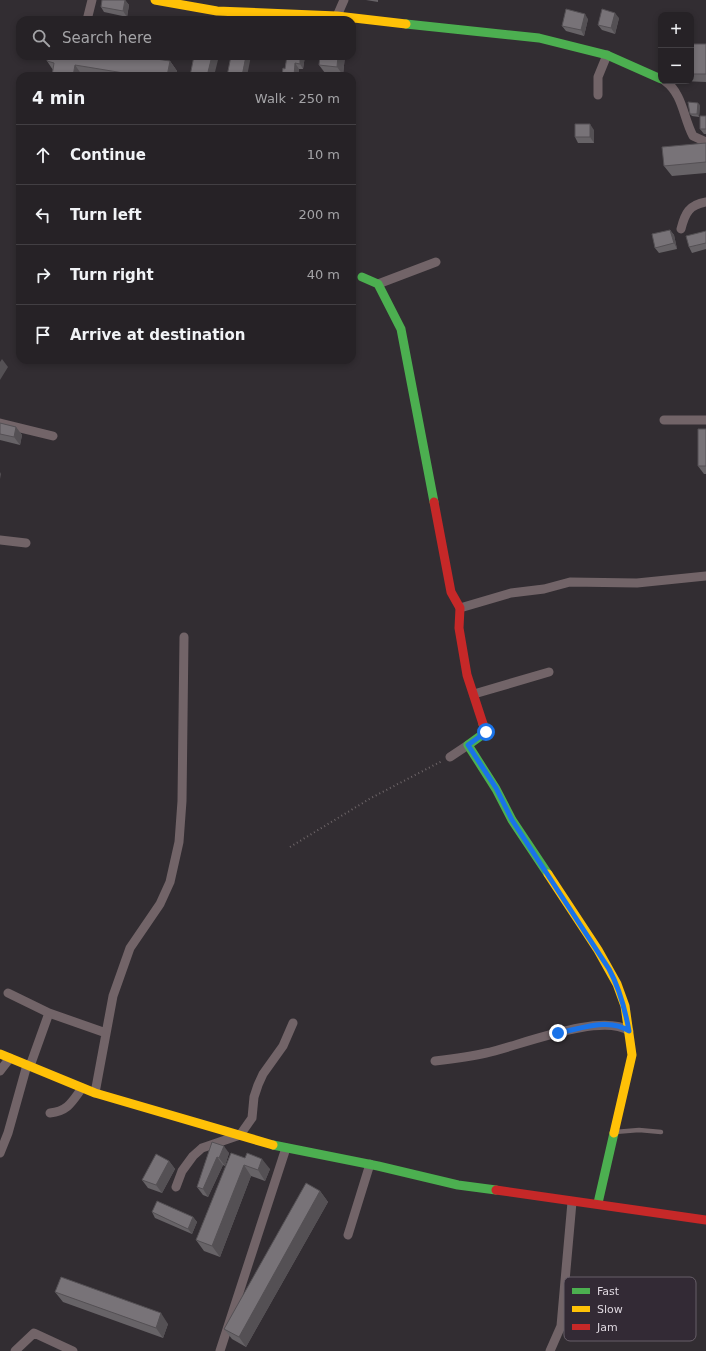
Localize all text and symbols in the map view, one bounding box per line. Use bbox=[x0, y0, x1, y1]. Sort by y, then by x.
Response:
map controls bbox=[658, 12, 694, 84]
button: + bbox=[658, 12, 694, 48]
search box bbox=[16, 16, 356, 60]
icon: search bbox=[30, 27, 52, 49]
text: Search here bbox=[62, 29, 152, 47]
button: − bbox=[658, 48, 694, 84]
text: 4 min bbox=[32, 88, 85, 108]
text: Walk · 250 m bbox=[255, 91, 340, 106]
icon: ahead bbox=[32, 144, 54, 166]
text: Continue bbox=[70, 146, 146, 164]
text: 10 m bbox=[307, 147, 340, 162]
icon: left bbox=[32, 204, 54, 226]
text: Turn left bbox=[70, 206, 142, 224]
text: 200 m bbox=[298, 207, 340, 222]
icon: right bbox=[32, 264, 54, 286]
text: Turn right bbox=[70, 266, 154, 284]
text: 40 m bbox=[307, 267, 340, 282]
icon: arrive bbox=[32, 324, 54, 346]
text: Arrive at destination bbox=[70, 326, 245, 344]
route start bbox=[477, 723, 495, 741]
route end bbox=[549, 1024, 567, 1042]
legend bbox=[564, 1277, 696, 1341]
text: Fast bbox=[597, 1285, 620, 1298]
text: Slow bbox=[597, 1303, 623, 1316]
text: Jam bbox=[596, 1321, 618, 1334]

